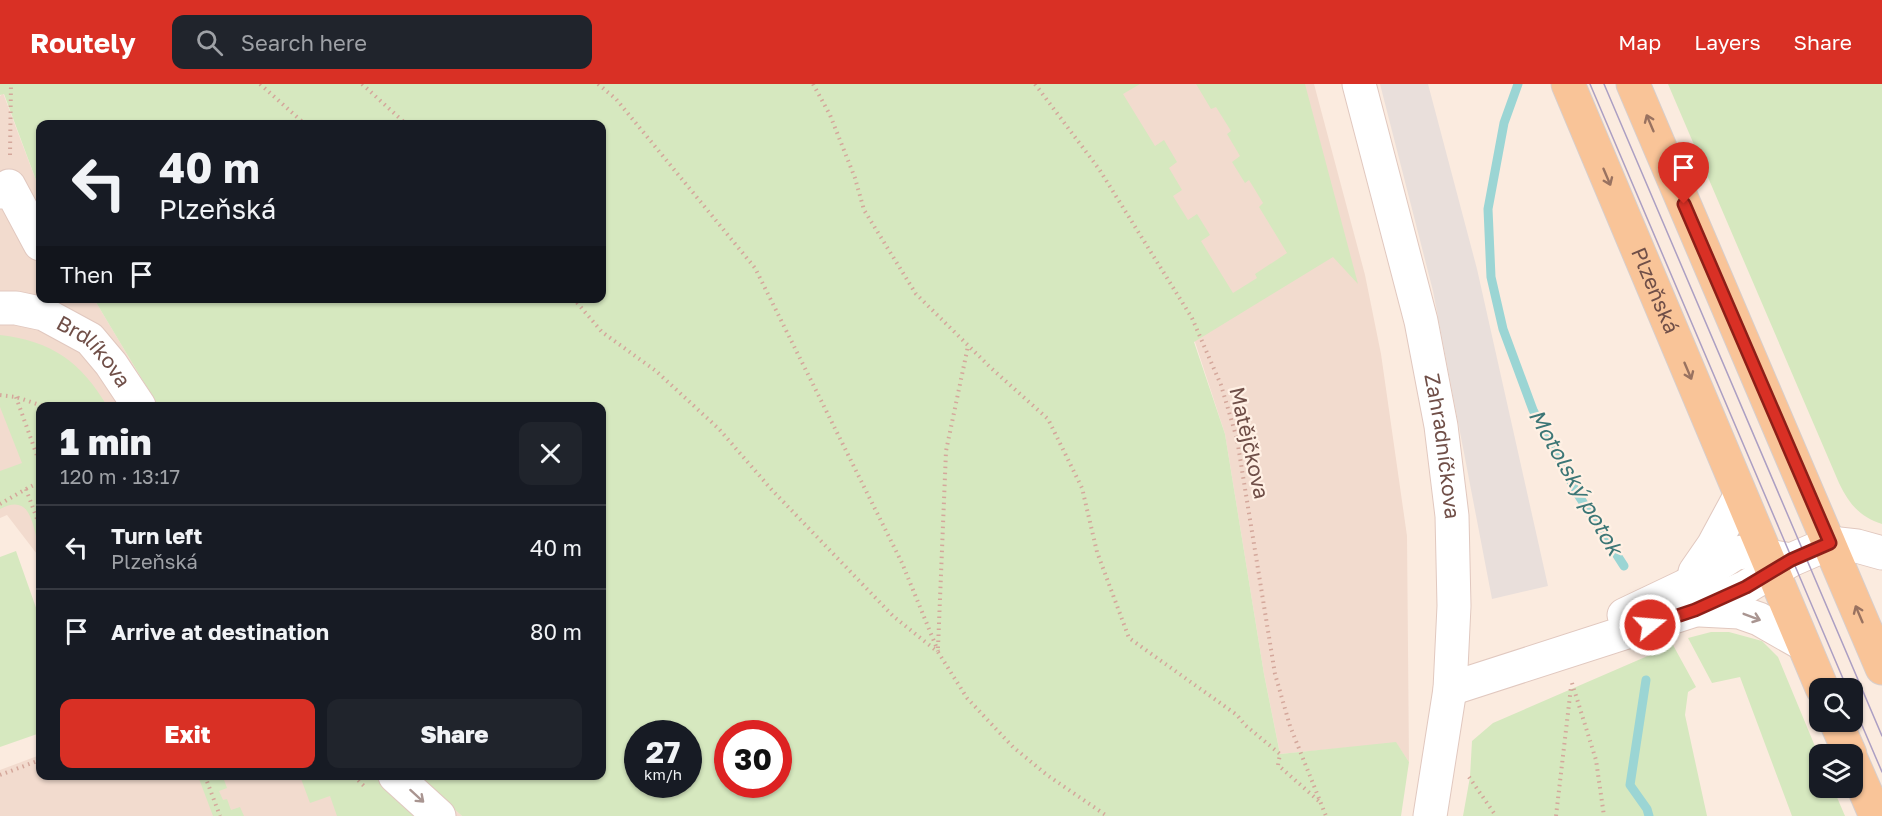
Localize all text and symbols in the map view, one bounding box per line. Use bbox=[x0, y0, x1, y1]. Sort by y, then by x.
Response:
search box bbox=[172, 15, 592, 69]
text: Routely bbox=[30, 26, 136, 59]
icon: search bbox=[193, 26, 226, 59]
text: Search here bbox=[241, 29, 367, 56]
text: Map bbox=[1618, 29, 1661, 55]
text: Layers bbox=[1694, 29, 1761, 55]
text: Share bbox=[1794, 29, 1852, 55]
one-way arrow bbox=[1644, 114, 1655, 132]
text: 40 m bbox=[159, 142, 260, 192]
pin bbox=[1658, 142, 1709, 204]
icon: left bbox=[60, 144, 138, 222]
icon: arrive bbox=[1667, 151, 1700, 184]
one-way arrow bbox=[1602, 167, 1613, 185]
text: Plzeňská bbox=[159, 193, 276, 225]
street label: Plzeňská bbox=[1626, 243, 1685, 337]
icon: arrive bbox=[125, 258, 158, 291]
text: Then bbox=[60, 261, 113, 288]
street label: Brdlíkova bbox=[52, 309, 137, 392]
one-way arrow bbox=[1683, 361, 1694, 380]
street label: Zahradníčkova bbox=[1419, 371, 1466, 520]
street label: Matějčkova bbox=[1224, 384, 1275, 501]
water label: Motolský potok bbox=[1524, 404, 1631, 562]
text: 1 min bbox=[60, 420, 151, 463]
button: close bbox=[519, 422, 582, 485]
text: 120 m · 13:17 bbox=[60, 464, 180, 488]
text: Turn left bbox=[111, 522, 202, 549]
icon: left bbox=[60, 531, 93, 564]
text: 40 m bbox=[530, 534, 582, 561]
text: Plzeňská bbox=[111, 549, 198, 573]
position arrow bbox=[1618, 593, 1682, 657]
one-way arrow bbox=[1853, 606, 1864, 624]
one-way arrow bbox=[1742, 612, 1761, 623]
icon: arrive bbox=[60, 615, 93, 648]
text: Arrive at destination bbox=[111, 618, 329, 645]
text: 80 m bbox=[530, 618, 582, 645]
map controls bbox=[1809, 678, 1863, 798]
button: search bbox=[1809, 678, 1863, 732]
button: Exit bbox=[60, 699, 315, 768]
button: Share bbox=[327, 699, 582, 768]
speed limit sign: 30 bbox=[714, 720, 792, 798]
text: 27 bbox=[646, 734, 680, 770]
button: layers bbox=[1809, 744, 1863, 798]
text: km/h bbox=[644, 765, 682, 783]
one-way arrow bbox=[409, 789, 424, 803]

